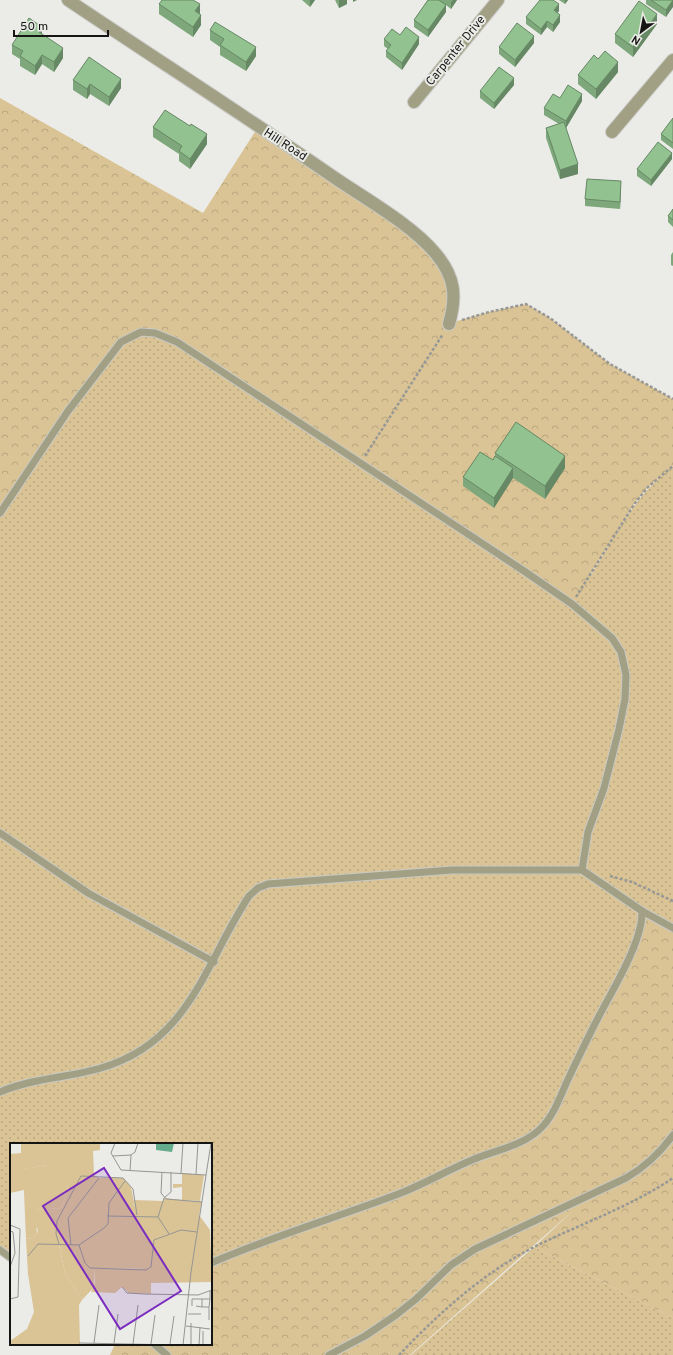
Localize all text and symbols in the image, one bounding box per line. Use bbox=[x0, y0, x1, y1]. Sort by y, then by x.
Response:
scale bar bbox=[14, 12, 108, 38]
north arrow bbox=[621, 12, 661, 52]
street label: Carpenter Drive bbox=[423, 13, 489, 89]
text: 50 m bbox=[20, 19, 48, 35]
text: N bbox=[629, 32, 643, 48]
street label: Hill Road bbox=[260, 125, 310, 165]
inset map bbox=[10, 1143, 212, 1345]

